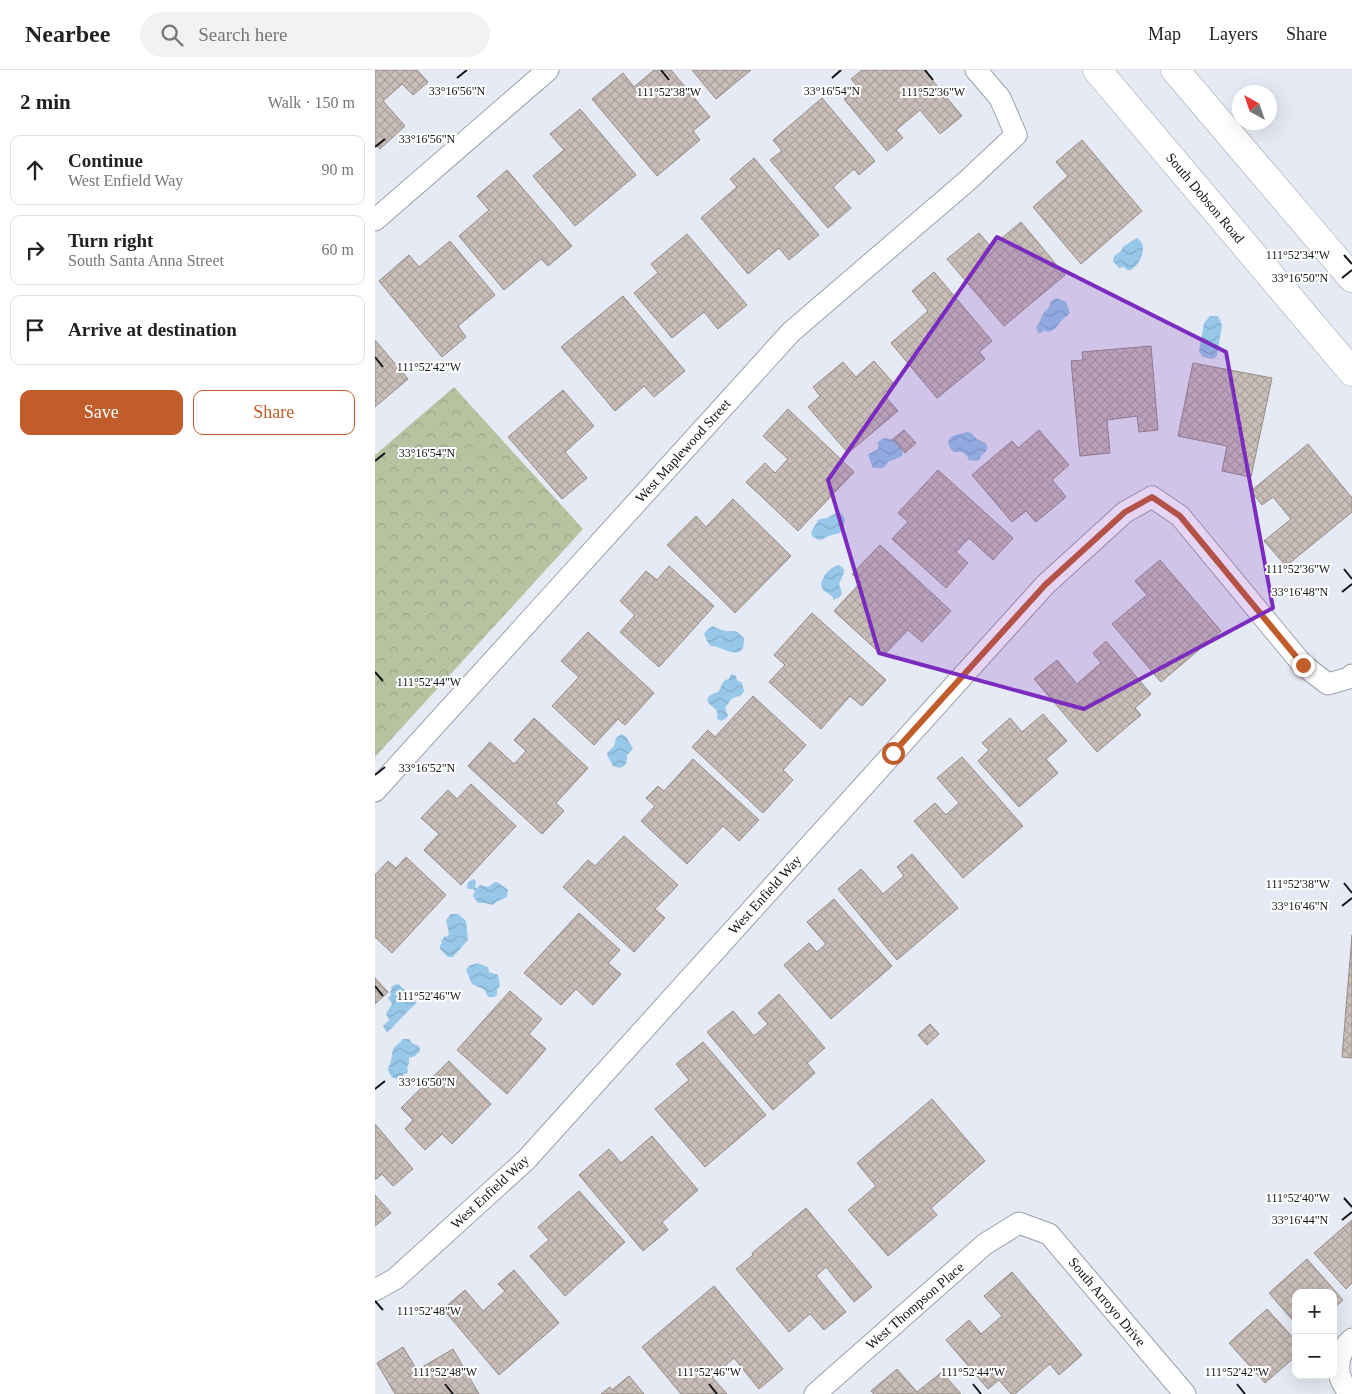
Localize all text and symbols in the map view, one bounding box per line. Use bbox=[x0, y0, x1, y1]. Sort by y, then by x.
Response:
search box bbox=[140, 12, 490, 57]
text: Nearbee bbox=[25, 21, 110, 47]
icon: search bbox=[158, 21, 186, 49]
text: Search here bbox=[198, 24, 287, 45]
text: Map bbox=[1148, 24, 1181, 44]
text: Layers bbox=[1209, 24, 1258, 44]
text: Share bbox=[1286, 24, 1327, 44]
text: 33°16'56"N bbox=[429, 84, 486, 98]
text: 33°16'54"N bbox=[804, 84, 861, 98]
text: 111°52'38"W bbox=[637, 85, 702, 99]
text: 111°52'36"W bbox=[901, 85, 966, 99]
north arrow bbox=[1232, 85, 1277, 130]
text: 2 min bbox=[20, 90, 71, 114]
text: Walk · 150 m bbox=[268, 94, 355, 111]
text: 33°16'56"N bbox=[399, 132, 456, 146]
text: Continue bbox=[68, 150, 143, 171]
street label: South Dobson Road bbox=[1163, 150, 1247, 246]
icon: ahead bbox=[21, 156, 49, 184]
text: 90 m bbox=[322, 161, 354, 178]
text: West Enfield Way bbox=[68, 172, 183, 189]
text: Turn right bbox=[68, 230, 153, 251]
icon: right bbox=[21, 236, 49, 264]
text: 60 m bbox=[322, 241, 354, 258]
text: 111°52'34"W bbox=[1266, 248, 1331, 262]
text: South Santa Anna Street bbox=[68, 252, 224, 269]
text: 33°16'50"N bbox=[1272, 271, 1329, 285]
icon: arrive bbox=[21, 316, 49, 344]
text: Arrive at destination bbox=[68, 319, 237, 340]
text: 111°52'42"W bbox=[397, 360, 462, 374]
button: Save bbox=[20, 390, 183, 435]
button: Share bbox=[193, 390, 355, 435]
street label: West Maplewood Street bbox=[633, 396, 734, 506]
text: 33°16'54"N bbox=[399, 446, 456, 460]
text: 111°52'36"W bbox=[1266, 562, 1331, 576]
text: 33°16'48"N bbox=[1272, 585, 1329, 599]
route end bbox=[1292, 654, 1315, 677]
text: 111°52'44"W bbox=[397, 675, 462, 689]
route start bbox=[882, 742, 905, 765]
text: 33°16'52"N bbox=[399, 761, 456, 775]
street label: West Enfield Way bbox=[726, 852, 804, 938]
text: 111°52'38"W bbox=[1266, 877, 1331, 891]
text: 33°16'46"N bbox=[1272, 899, 1329, 913]
text: 111°52'46"W bbox=[397, 989, 462, 1003]
text: 33°16'50"N bbox=[399, 1075, 456, 1089]
street label: West Enfield Way bbox=[448, 1152, 532, 1232]
text: 111°52'40"W bbox=[1266, 1191, 1331, 1205]
text: 33°16'44"N bbox=[1272, 1213, 1329, 1227]
street label: South Arroyo Drive bbox=[1066, 1255, 1148, 1349]
street label: West Thompson Place bbox=[863, 1259, 967, 1353]
map controls bbox=[1292, 1289, 1337, 1379]
button: + bbox=[1292, 1289, 1337, 1334]
text: 111°52'48"W bbox=[397, 1304, 462, 1318]
button: − bbox=[1292, 1334, 1337, 1379]
text: 111°52'48"W bbox=[413, 1365, 478, 1379]
text: 111°52'46"W bbox=[677, 1365, 742, 1379]
text: 111°52'44"W bbox=[941, 1365, 1006, 1379]
text: 111°52'42"W bbox=[1205, 1365, 1270, 1379]

